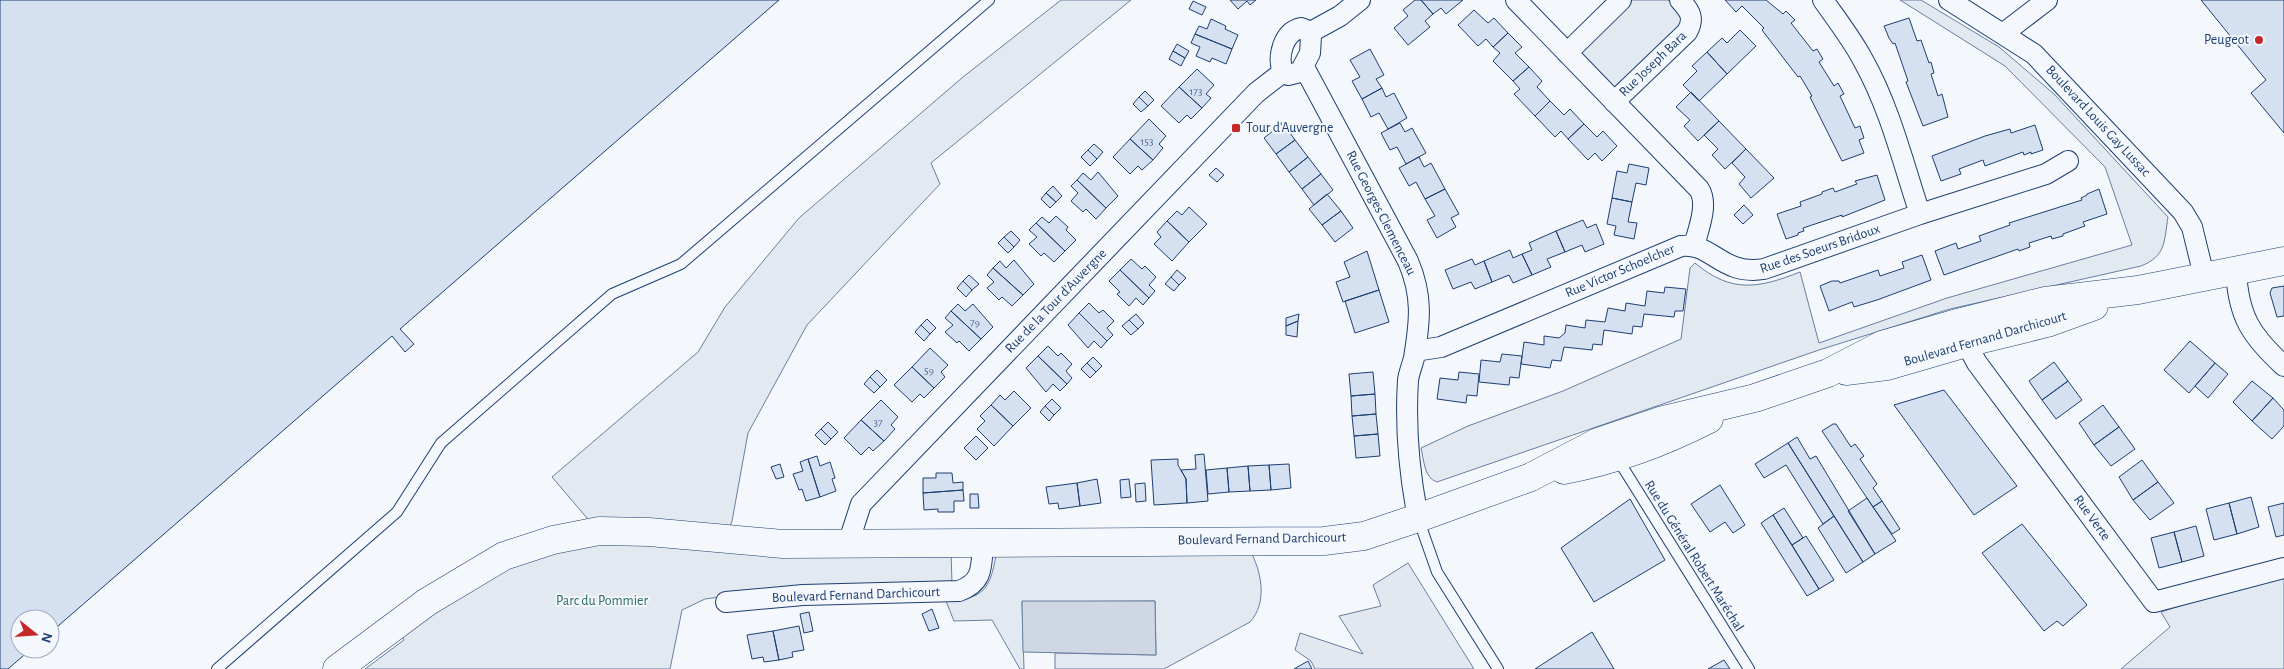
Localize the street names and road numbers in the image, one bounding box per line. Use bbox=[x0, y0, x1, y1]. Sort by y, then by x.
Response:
street label: Rue Joseph Bara bbox=[1617, 28, 1690, 99]
street label: Boulevard Louis Gay Lussac bbox=[2043, 63, 2153, 180]
street label: Rue Georges Clemenceau bbox=[1344, 149, 1418, 277]
street label: Rue des Soeurs Bridoux bbox=[1758, 222, 1882, 276]
street label: Rue Victor Schoelcher bbox=[1563, 241, 1677, 300]
street label: Rue de la Tour d'Auvergne bbox=[1003, 246, 1109, 356]
street label: Boulevard Fernand Darchicourt bbox=[1902, 309, 2068, 369]
street label: Rue du Général Robert Maréchal bbox=[1642, 478, 1746, 634]
street label: Rue Verte bbox=[2071, 493, 2113, 543]
street label: Boulevard Fernand Darchicourt bbox=[1178, 531, 1347, 547]
street label: Boulevard Fernand Darchicourt bbox=[772, 585, 941, 605]

